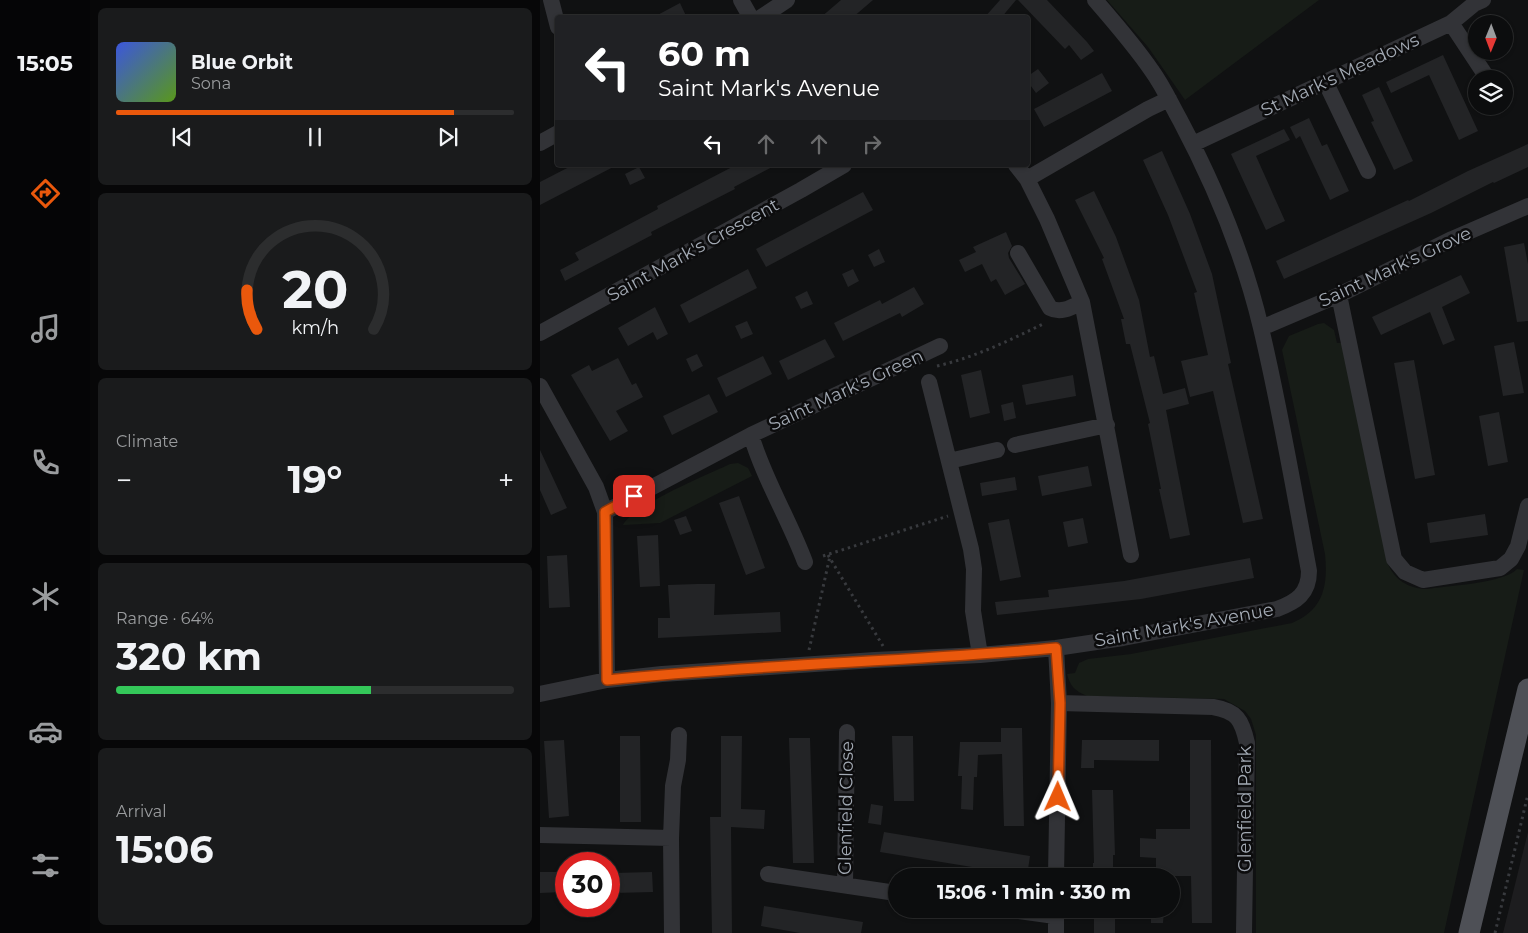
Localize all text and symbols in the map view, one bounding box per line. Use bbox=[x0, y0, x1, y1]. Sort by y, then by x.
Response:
north arrow bbox=[1468, 15, 1512, 60]
map controls bbox=[1468, 15, 1513, 115]
street label: St Mark's Meadows bbox=[1257, 29, 1423, 121]
text: 60 m bbox=[658, 32, 751, 75]
icon: left bbox=[575, 35, 640, 100]
text: 15:05 bbox=[17, 50, 73, 77]
text: Blue Orbit bbox=[191, 51, 293, 74]
button: layers bbox=[1468, 70, 1513, 115]
text: Sona bbox=[191, 74, 231, 93]
text: Saint Mark's Avenue bbox=[658, 75, 880, 102]
icon: previous bbox=[168, 123, 196, 151]
icon: pause bbox=[301, 123, 329, 151]
icon: next bbox=[434, 123, 462, 151]
icon: left bbox=[699, 130, 727, 158]
icon: ahead bbox=[752, 130, 780, 158]
icon: ahead bbox=[805, 130, 833, 158]
icon: right bbox=[858, 130, 886, 158]
icon: directions bbox=[28, 176, 63, 211]
street label: Saint Mark's Crescent bbox=[603, 194, 783, 306]
street label: Saint Mark's Grove bbox=[1315, 222, 1475, 312]
text: 20 bbox=[282, 258, 348, 321]
icon: music bbox=[28, 311, 63, 346]
text: km/h bbox=[291, 317, 339, 338]
street label: Saint Mark's Green bbox=[765, 344, 927, 436]
text: Climate bbox=[116, 432, 178, 451]
icon: phone bbox=[28, 445, 63, 480]
text: 19° bbox=[288, 456, 343, 503]
text: − bbox=[116, 463, 132, 497]
text: + bbox=[498, 463, 514, 497]
pin bbox=[613, 475, 655, 517]
icon: arrive bbox=[620, 482, 648, 510]
icon: climate bbox=[28, 579, 63, 614]
street label: Saint Mark's Avenue bbox=[1093, 598, 1275, 652]
text: Range · 64% bbox=[116, 609, 214, 628]
text: 320 km bbox=[116, 633, 262, 680]
icon: car bbox=[28, 714, 63, 749]
street label: Glenfield Close bbox=[834, 741, 858, 875]
street label: Glenfield Park bbox=[1234, 746, 1256, 872]
position arrow bbox=[1031, 770, 1083, 822]
text: Arrival bbox=[116, 802, 166, 821]
text: 15:06 bbox=[116, 826, 213, 873]
icon: filters bbox=[28, 848, 63, 883]
speed limit sign: 30 bbox=[555, 852, 620, 917]
text: 15:06 · 1 min · 330 m bbox=[937, 881, 1131, 904]

